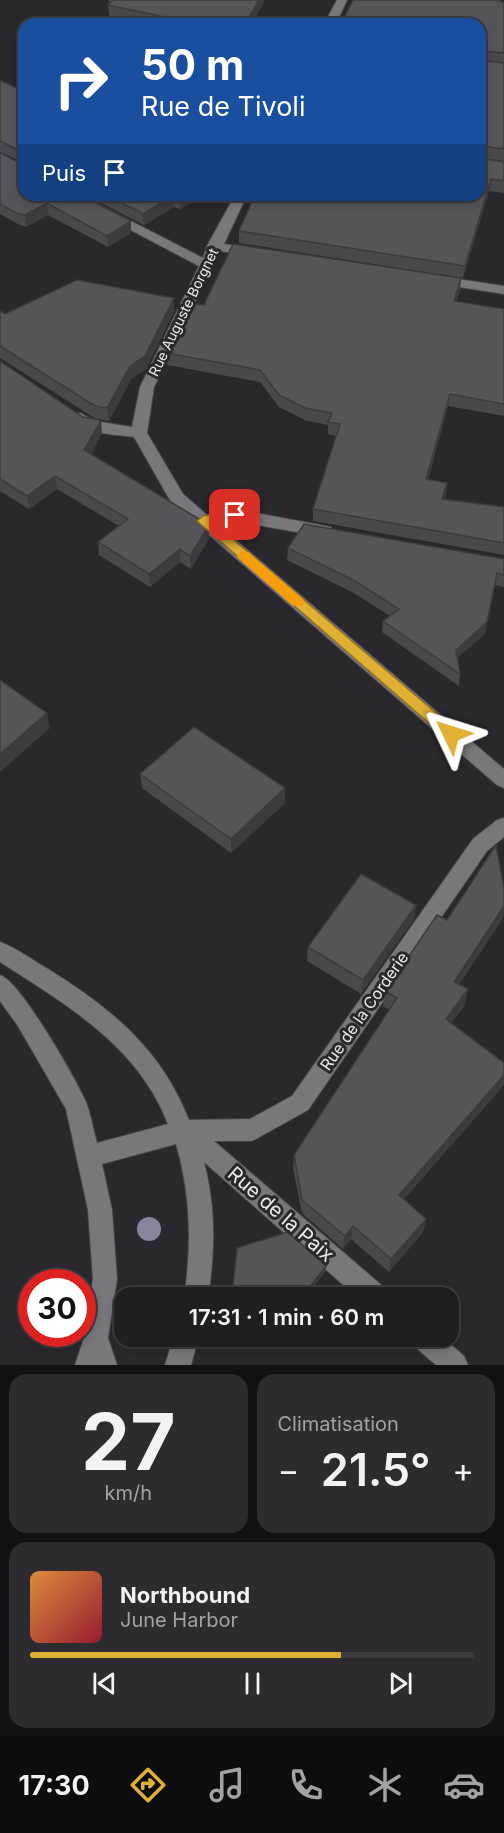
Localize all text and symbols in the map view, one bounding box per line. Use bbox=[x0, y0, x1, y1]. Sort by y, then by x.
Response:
text: 50 m bbox=[141, 39, 244, 90]
icon: right bbox=[42, 42, 120, 120]
text: Rue de Tivoli bbox=[141, 90, 305, 123]
icon: arrive bbox=[98, 156, 131, 189]
text: Puis bbox=[42, 160, 86, 186]
street label: Rue Auguste Borgnet bbox=[145, 245, 222, 379]
pin bbox=[209, 489, 260, 540]
icon: arrive bbox=[218, 498, 251, 531]
position arrow bbox=[419, 702, 483, 766]
street label: Rue de la Corderie bbox=[316, 948, 412, 1074]
street label: Rue de la Paix bbox=[223, 1161, 339, 1267]
speed limit sign: 30 bbox=[18, 1269, 96, 1347]
text: 17:31 · 1 min · 60 m bbox=[189, 1304, 384, 1330]
text: 27 bbox=[81, 1394, 176, 1489]
text: Climatisation bbox=[278, 1412, 399, 1436]
text: 21.5° bbox=[321, 1442, 431, 1497]
text: − bbox=[278, 1450, 299, 1490]
text: + bbox=[452, 1450, 474, 1490]
text: km/h bbox=[104, 1481, 152, 1505]
text: Northbound bbox=[120, 1582, 250, 1608]
text: June Harbor bbox=[120, 1608, 238, 1632]
icon: previous bbox=[88, 1667, 121, 1700]
icon: pause bbox=[236, 1667, 269, 1700]
icon: next bbox=[384, 1667, 417, 1700]
icon: directions bbox=[127, 1764, 169, 1806]
icon: music bbox=[206, 1764, 248, 1806]
icon: phone bbox=[285, 1764, 327, 1806]
icon: climate bbox=[364, 1764, 406, 1806]
icon: car bbox=[443, 1764, 485, 1806]
text: 17:30 bbox=[19, 1769, 90, 1802]

